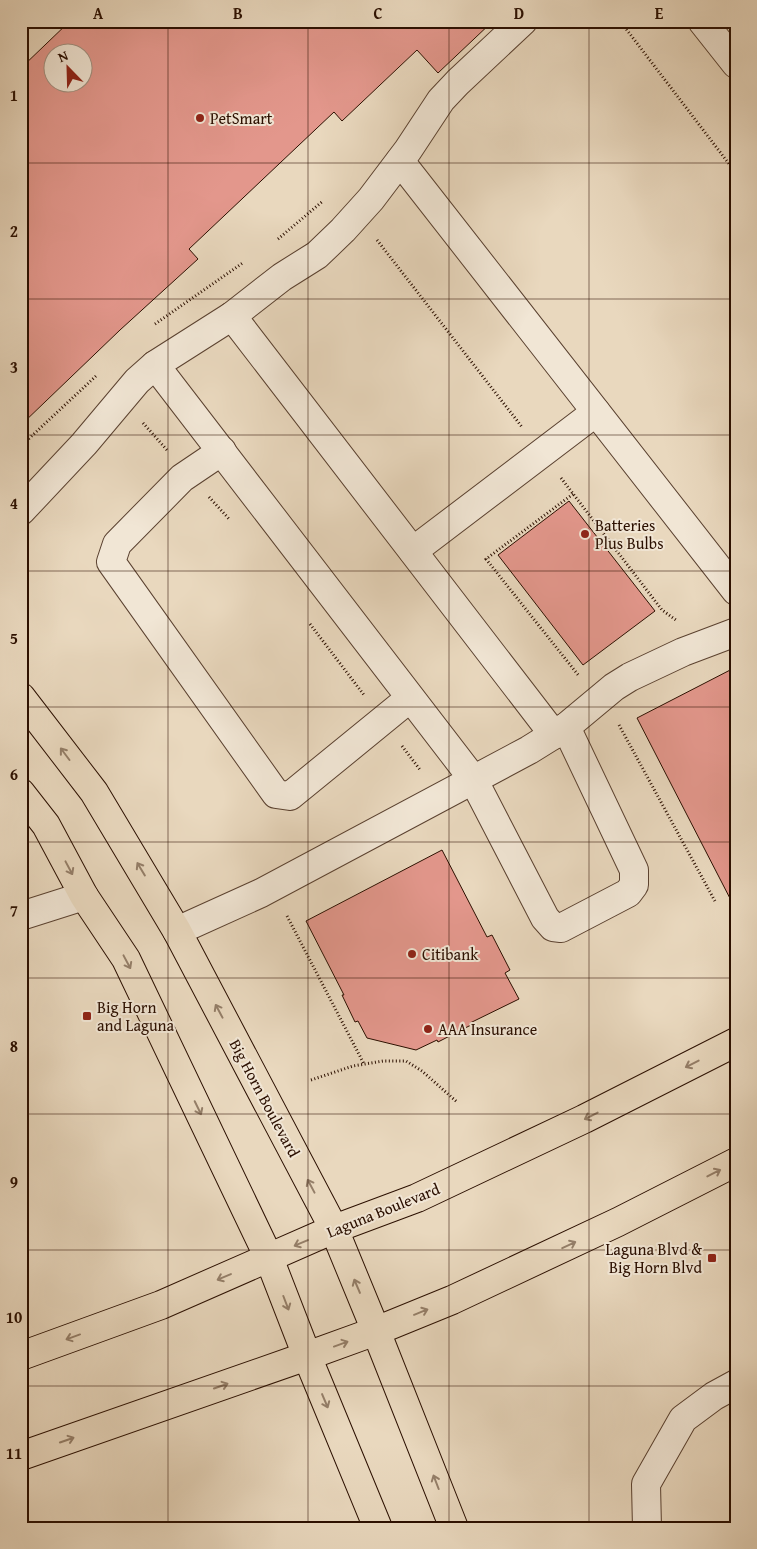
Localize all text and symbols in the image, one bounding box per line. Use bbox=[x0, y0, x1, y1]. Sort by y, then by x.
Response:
text: A bbox=[93, 1, 104, 25]
text: B bbox=[233, 1, 243, 25]
text: C bbox=[373, 1, 383, 25]
text: D bbox=[514, 1, 524, 25]
text: E bbox=[655, 1, 664, 25]
north arrow bbox=[42, 42, 92, 92]
text: N bbox=[55, 45, 72, 67]
text: 1 bbox=[10, 83, 18, 107]
place label: PetSmart bbox=[210, 106, 273, 130]
marker: PetSmart bbox=[194, 112, 206, 124]
text: 2 bbox=[10, 219, 18, 243]
text: 3 bbox=[10, 355, 18, 379]
text: 4 bbox=[10, 491, 18, 515]
place label: Batteries Plus Bulbs bbox=[595, 513, 663, 555]
marker: Batteries Plus Bulbs bbox=[579, 528, 591, 540]
text: 5 bbox=[10, 626, 18, 650]
one-way arrow bbox=[59, 748, 70, 761]
text: 6 bbox=[10, 762, 18, 786]
one-way arrow bbox=[65, 860, 74, 875]
one-way arrow bbox=[135, 863, 145, 877]
text: 7 bbox=[10, 898, 18, 922]
place label: Citibank bbox=[422, 942, 479, 966]
marker: Citibank bbox=[406, 948, 418, 960]
one-way arrow bbox=[123, 954, 132, 969]
place label: Big Horn and Laguna bbox=[97, 995, 175, 1037]
one-way arrow bbox=[214, 1004, 224, 1019]
marker: Big Horn and Laguna bbox=[81, 1010, 93, 1022]
place label: AAA Insurance bbox=[438, 1017, 537, 1041]
marker: AAA Insurance bbox=[422, 1023, 434, 1035]
text: 8 bbox=[10, 1034, 18, 1058]
street label: Big Horn Boulevard bbox=[224, 1035, 307, 1162]
one-way arrow bbox=[685, 1060, 700, 1069]
one-way arrow bbox=[193, 1101, 203, 1116]
one-way arrow bbox=[583, 1111, 598, 1121]
one-way arrow bbox=[707, 1168, 722, 1178]
text: 9 bbox=[10, 1170, 18, 1194]
street label: Laguna Boulevard bbox=[323, 1176, 444, 1244]
one-way arrow bbox=[306, 1179, 315, 1194]
place label: Laguna Blvd & Big Horn Blvd bbox=[606, 1237, 702, 1279]
one-way arrow bbox=[294, 1239, 309, 1249]
one-way arrow bbox=[561, 1240, 576, 1249]
marker: Laguna Blvd & Big Horn Blvd bbox=[706, 1252, 718, 1264]
one-way arrow bbox=[217, 1273, 232, 1283]
one-way arrow bbox=[352, 1279, 362, 1294]
one-way arrow bbox=[282, 1295, 291, 1310]
text: 10 bbox=[6, 1305, 22, 1329]
one-way arrow bbox=[413, 1307, 428, 1317]
one-way arrow bbox=[66, 1333, 81, 1342]
one-way arrow bbox=[333, 1339, 349, 1348]
one-way arrow bbox=[212, 1381, 228, 1390]
one-way arrow bbox=[322, 1394, 331, 1409]
one-way arrow bbox=[59, 1435, 75, 1444]
text: 11 bbox=[6, 1441, 22, 1465]
one-way arrow bbox=[431, 1475, 440, 1491]

